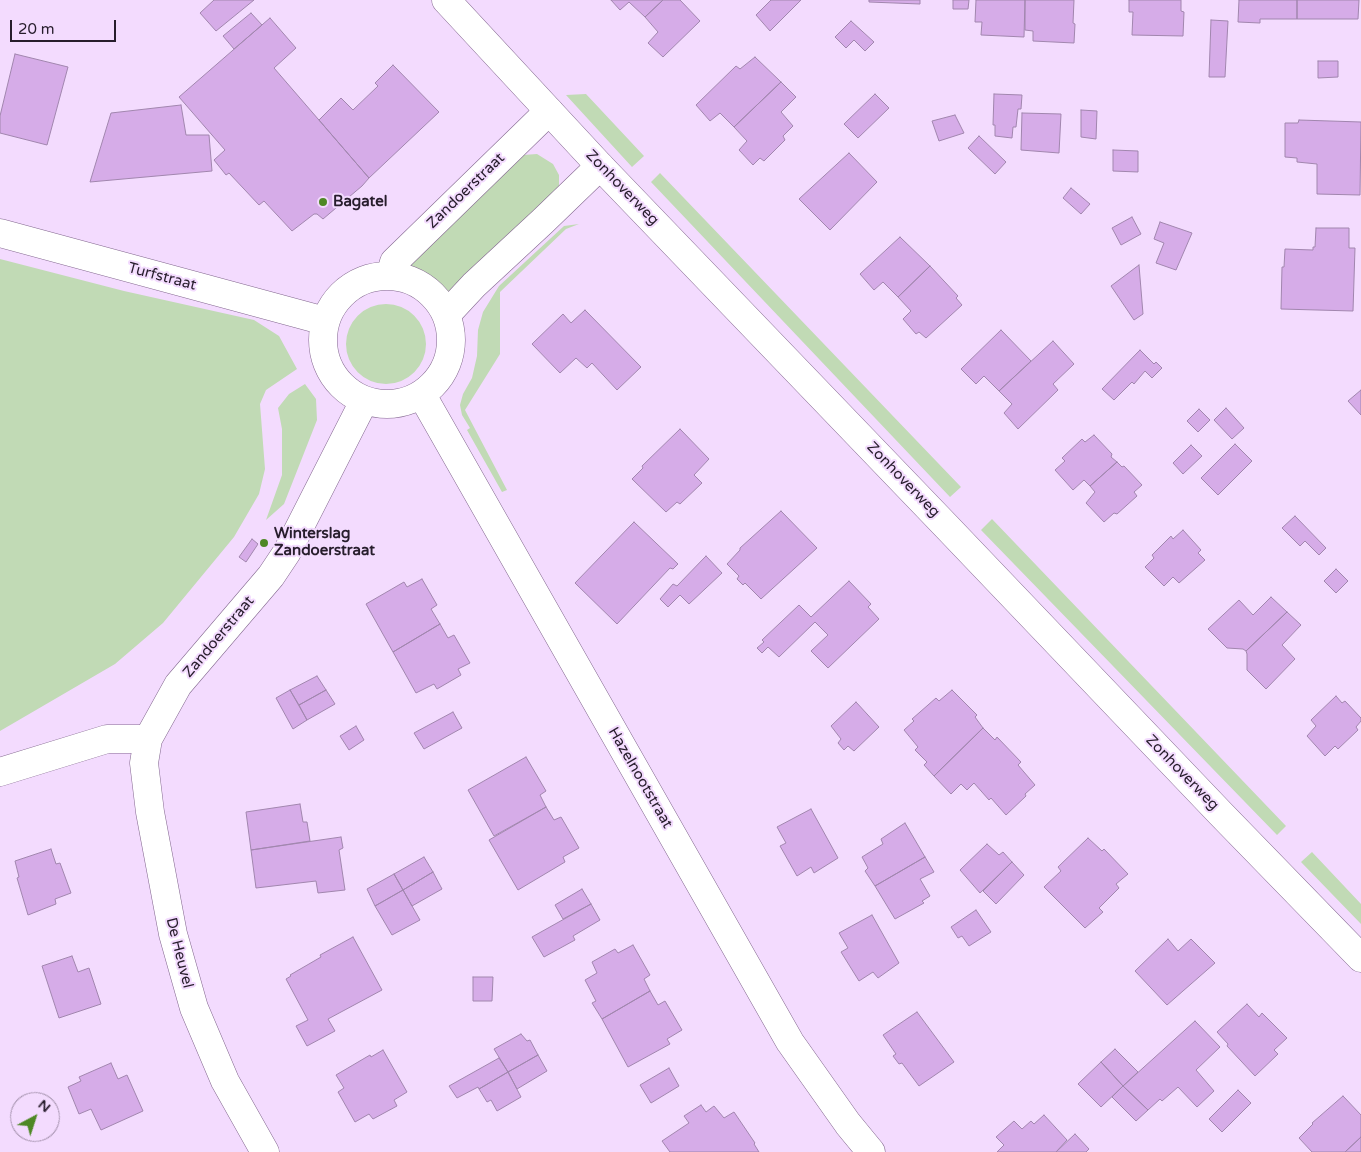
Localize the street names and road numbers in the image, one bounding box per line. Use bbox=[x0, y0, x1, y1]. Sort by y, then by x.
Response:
street label: Zonhoverweg bbox=[582, 147, 662, 229]
street label: Zandoerstraat bbox=[423, 149, 509, 233]
street label: Turfstraat bbox=[126, 259, 198, 295]
street label: Zonhoverweg bbox=[863, 439, 943, 521]
street label: Zandoerstraat bbox=[180, 593, 258, 681]
street label: Hazelnootstraat bbox=[604, 724, 676, 832]
street label: Zonhoverweg bbox=[1142, 732, 1222, 814]
street label: De Heuvel bbox=[162, 916, 196, 990]

